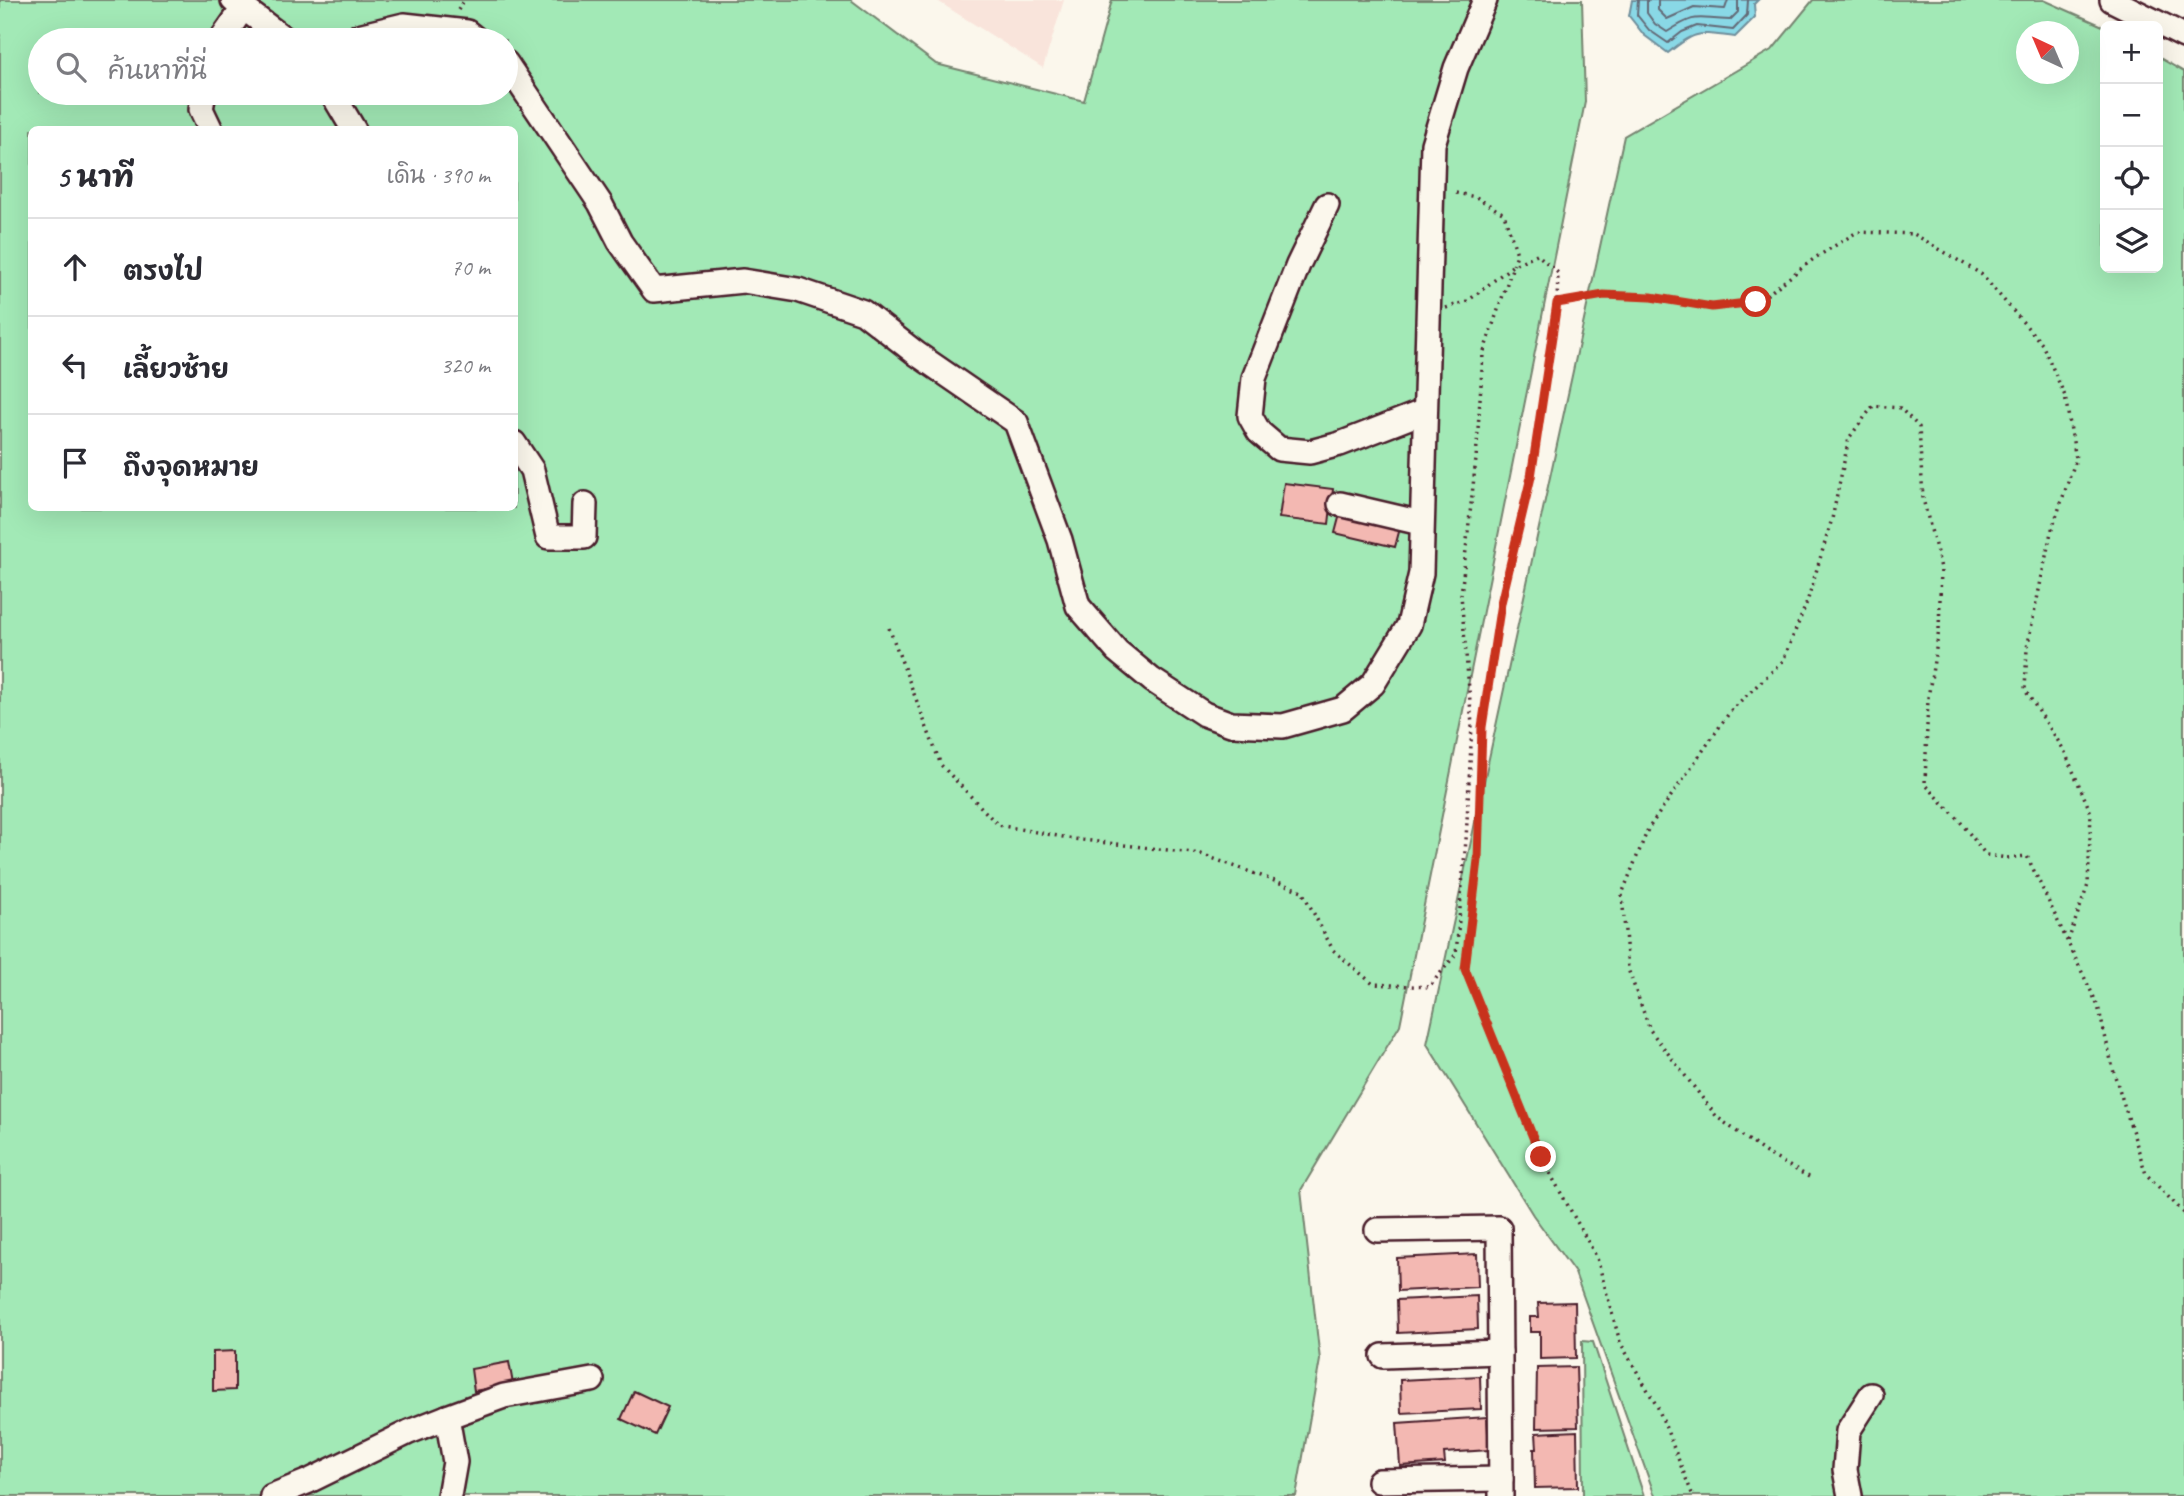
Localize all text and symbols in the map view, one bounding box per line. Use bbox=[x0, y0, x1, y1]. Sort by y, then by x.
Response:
north arrow bbox=[2016, 21, 2079, 84]
map controls bbox=[2100, 21, 2163, 273]
button: + bbox=[2100, 21, 2163, 84]
search box bbox=[28, 28, 518, 105]
icon: search bbox=[52, 48, 90, 86]
text: ค้นหาที่นี่ bbox=[108, 54, 207, 87]
button: − bbox=[2100, 84, 2163, 147]
button: locate bbox=[2100, 147, 2163, 210]
text: 5 นาที bbox=[56, 158, 134, 196]
text: เดิน · 390 m bbox=[387, 161, 490, 190]
button: layers bbox=[2100, 210, 2163, 273]
icon: ahead bbox=[56, 248, 94, 286]
text: 70 m bbox=[451, 253, 490, 282]
text: ตรงไป bbox=[123, 255, 203, 288]
route start bbox=[1740, 286, 1771, 317]
icon: left bbox=[56, 346, 94, 384]
text: 320 m bbox=[441, 351, 490, 380]
text: เลี้ยวซ้าย bbox=[123, 353, 229, 386]
icon: arrive bbox=[56, 444, 94, 482]
text: ถึงจุดหมาย bbox=[123, 451, 259, 484]
route end bbox=[1525, 1141, 1556, 1172]

